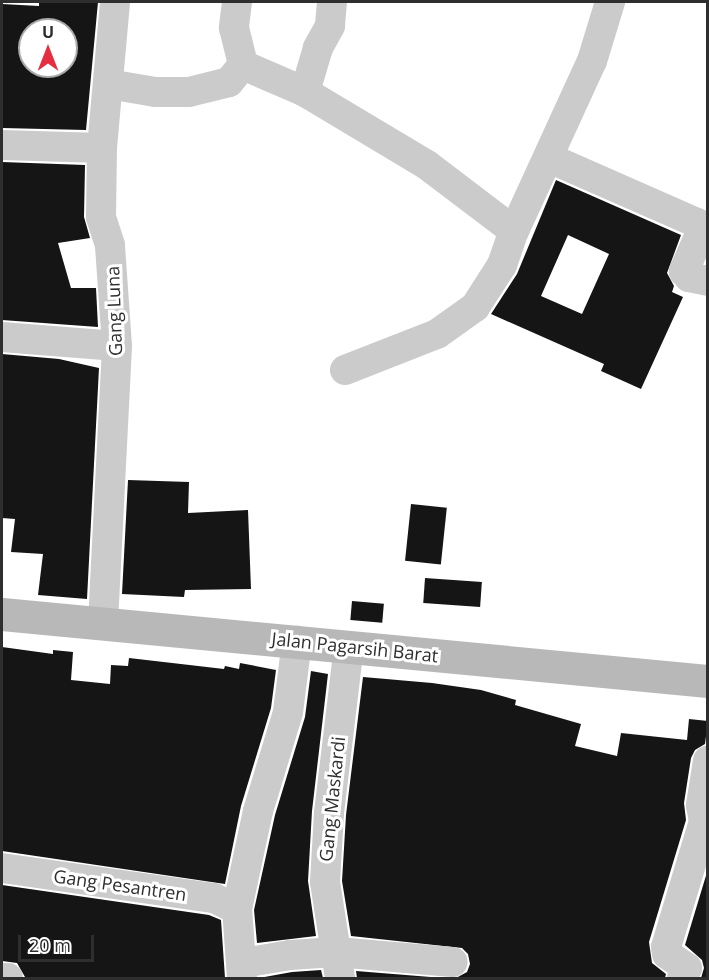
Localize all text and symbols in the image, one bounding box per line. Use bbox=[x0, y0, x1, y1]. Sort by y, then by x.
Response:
north arrow bbox=[18, 18, 78, 78]
text: U bbox=[42, 21, 54, 43]
street label: Gang Luna bbox=[102, 266, 126, 356]
street label: Jalan Pagarsih Barat bbox=[271, 628, 439, 666]
street label: Gang Maskardi bbox=[315, 735, 349, 863]
street label: Gang Pesantren bbox=[52, 865, 188, 905]
scale bar bbox=[21, 923, 98, 961]
text: 20 m bbox=[29, 933, 71, 957]

